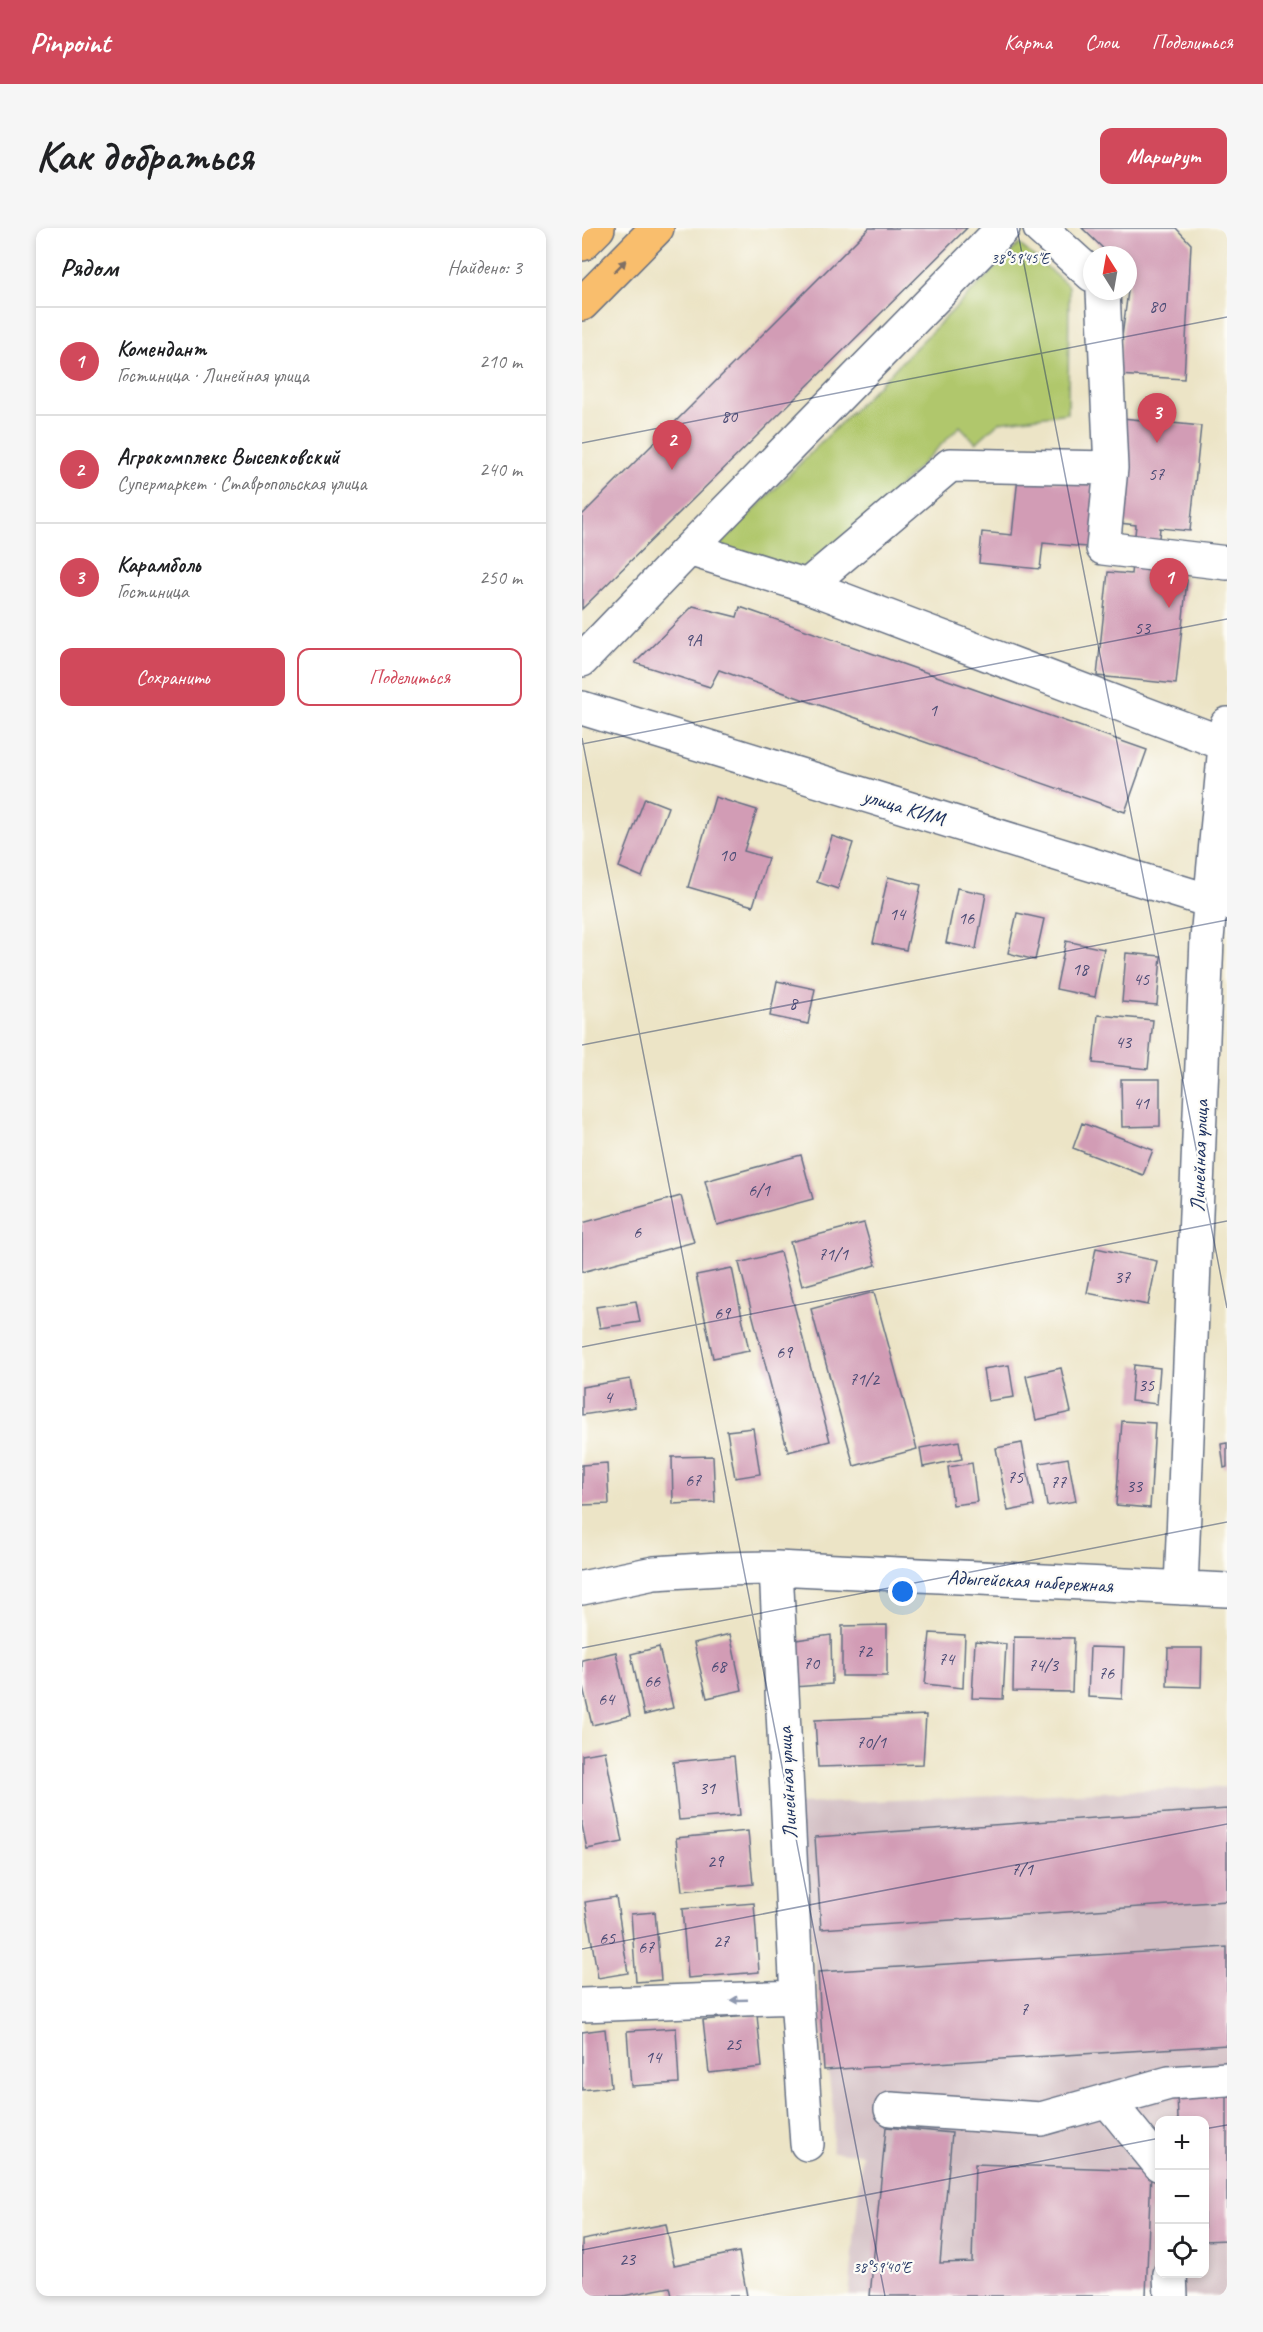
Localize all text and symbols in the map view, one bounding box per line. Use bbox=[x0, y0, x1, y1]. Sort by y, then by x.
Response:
text: Pinpoint bbox=[30, 25, 110, 60]
text: Карта bbox=[1004, 29, 1052, 55]
text: Слои bbox=[1085, 29, 1119, 55]
text: Поделиться bbox=[1152, 29, 1233, 55]
button: Маршрут bbox=[1100, 128, 1227, 184]
text: Как добраться bbox=[36, 130, 253, 183]
north arrow bbox=[1083, 246, 1137, 300]
text: 38°59'45"E bbox=[991, 249, 1051, 268]
text: Рядом bbox=[60, 251, 118, 284]
text: Найдено: 3 bbox=[447, 255, 522, 280]
one-way arrow bbox=[612, 260, 626, 274]
house number: 80 bbox=[1149, 295, 1167, 317]
text: Комендант bbox=[117, 335, 206, 363]
text: 1 bbox=[75, 349, 84, 374]
text: 210 m bbox=[479, 349, 522, 374]
text: Гостиница · Линейная улица bbox=[117, 363, 309, 388]
pin: 3 bbox=[1138, 394, 1176, 443]
house number: 80 bbox=[721, 405, 739, 427]
pin: 2 bbox=[652, 420, 692, 470]
text: Агрокомплекс Выселковский bbox=[117, 443, 339, 471]
text: 2 bbox=[75, 457, 84, 482]
text: 240 m bbox=[479, 457, 522, 482]
house number: 57 bbox=[1148, 463, 1165, 485]
text: Супермаркет · Ставропольская улица bbox=[117, 471, 366, 496]
text: Карамболь bbox=[117, 551, 200, 579]
pin: 1 bbox=[1150, 558, 1188, 608]
text: 3 bbox=[75, 565, 84, 590]
text: 250 m bbox=[479, 565, 522, 590]
text: Гостиница bbox=[117, 579, 188, 604]
house number: 53 bbox=[1134, 617, 1152, 639]
house number: 9А bbox=[684, 629, 703, 651]
button: Сохранить bbox=[60, 648, 285, 706]
button: Поделиться bbox=[297, 648, 522, 706]
house number: 1 bbox=[929, 699, 938, 721]
street label: улица КИМ bbox=[858, 782, 950, 832]
house number: 10 bbox=[719, 844, 737, 866]
house number: 14 bbox=[889, 903, 907, 925]
house number: 16 bbox=[958, 907, 975, 929]
house number: 18 bbox=[1072, 958, 1090, 980]
house number: 45 bbox=[1133, 968, 1150, 990]
house number: 8 bbox=[789, 992, 799, 1014]
house number: 43 bbox=[1115, 1031, 1133, 1053]
house number: 41 bbox=[1133, 1092, 1150, 1114]
street label: Линейная улица bbox=[1184, 1098, 1214, 1213]
house number: 6/1 bbox=[748, 1179, 771, 1201]
house number: 6 bbox=[633, 1221, 642, 1243]
house number: 71/1 bbox=[818, 1243, 849, 1265]
house number: 37 bbox=[1114, 1266, 1131, 1288]
house number: 69 bbox=[714, 1302, 732, 1324]
house number: 69 bbox=[776, 1341, 794, 1363]
house number: 71/2 bbox=[849, 1368, 881, 1390]
house number: 35 bbox=[1138, 1374, 1155, 1396]
house number: 4 bbox=[604, 1386, 614, 1408]
house number: 75 bbox=[1007, 1466, 1024, 1488]
house number: 67 bbox=[685, 1469, 702, 1491]
house number: 77 bbox=[1050, 1471, 1067, 1493]
house number: 33 bbox=[1126, 1475, 1144, 1497]
street label: Адыгейская набережная bbox=[946, 1564, 1115, 1598]
your location bbox=[888, 1577, 917, 1606]
house number: 72 bbox=[856, 1640, 874, 1662]
house number: 74 bbox=[938, 1648, 956, 1670]
house number: 70 bbox=[803, 1652, 821, 1674]
house number: 74/3 bbox=[1028, 1654, 1060, 1676]
house number: 68 bbox=[710, 1655, 728, 1677]
house number: 76 bbox=[1098, 1662, 1115, 1684]
house number: 66 bbox=[644, 1670, 661, 1692]
house number: 64 bbox=[598, 1688, 616, 1710]
street label: Линейная улица bbox=[771, 1725, 803, 1840]
house number: 70/1 bbox=[856, 1731, 887, 1753]
house number: 31 bbox=[699, 1777, 716, 1799]
house number: 29 bbox=[707, 1850, 725, 1872]
house number: 7/1 bbox=[1011, 1858, 1034, 1880]
house number: 65 bbox=[599, 1927, 616, 1949]
house number: 27 bbox=[713, 1930, 730, 1952]
house number: 67 bbox=[638, 1936, 655, 1958]
one-way arrow bbox=[729, 1995, 748, 2004]
house number: 7 bbox=[1020, 1998, 1029, 2020]
house number: 25 bbox=[725, 2033, 742, 2055]
house number: 14 bbox=[645, 2046, 663, 2068]
map controls bbox=[1155, 2116, 1209, 2278]
button: + bbox=[1155, 2116, 1209, 2170]
button: − bbox=[1155, 2170, 1209, 2224]
button: locate bbox=[1155, 2224, 1209, 2278]
house number: 23 bbox=[619, 2248, 637, 2270]
text: 38°59'40"E bbox=[853, 2258, 913, 2277]

